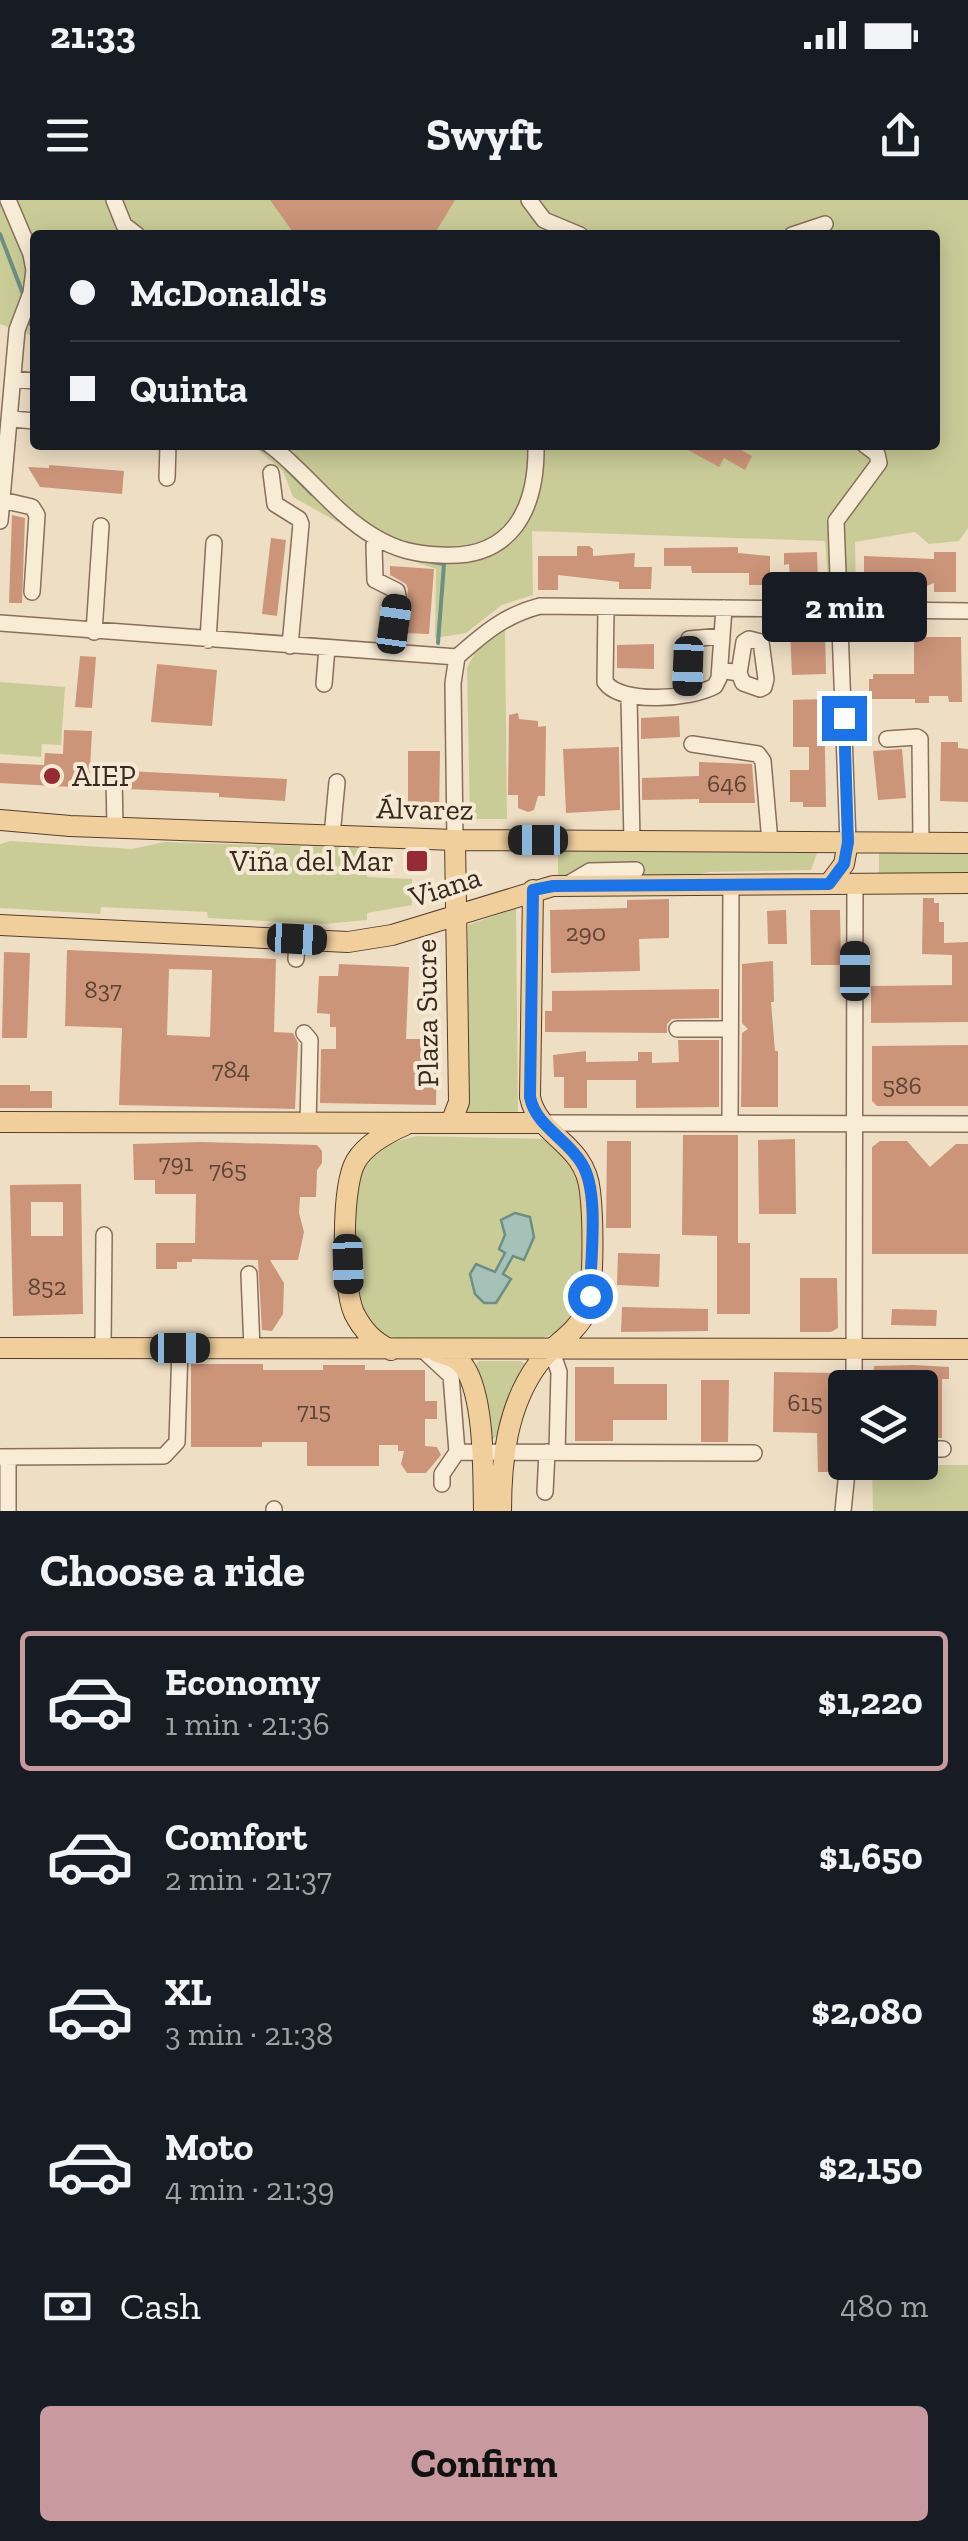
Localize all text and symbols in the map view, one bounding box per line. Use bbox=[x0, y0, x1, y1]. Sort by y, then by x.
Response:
text: 21:33 bbox=[50, 12, 136, 58]
icon: menu bbox=[40, 108, 95, 163]
text: Swyft bbox=[426, 108, 542, 162]
icon: share bbox=[873, 108, 928, 163]
text: McDonald's bbox=[130, 270, 327, 316]
text: Quinta bbox=[130, 366, 248, 412]
callout: 2 min bbox=[762, 573, 926, 643]
text: 2 min bbox=[805, 588, 884, 626]
car bbox=[375, 592, 413, 656]
car bbox=[672, 635, 704, 697]
route end bbox=[822, 696, 867, 741]
place label: AIEP bbox=[72, 758, 136, 794]
marker: AIEP bbox=[41, 765, 63, 787]
house number: 646 bbox=[707, 768, 747, 798]
street label: Álvarez bbox=[376, 790, 474, 828]
car bbox=[508, 825, 568, 855]
place label: Viña del Mar bbox=[229, 843, 394, 879]
marker: Viña del Mar bbox=[404, 848, 430, 874]
street label: Viana bbox=[404, 859, 485, 916]
house number: 290 bbox=[566, 917, 606, 947]
car bbox=[266, 922, 328, 956]
street label: Plaza Sucre bbox=[408, 939, 446, 1087]
car bbox=[840, 941, 870, 1001]
house number: 837 bbox=[84, 974, 122, 1004]
house number: 784 bbox=[212, 1054, 250, 1084]
house number: 586 bbox=[882, 1070, 922, 1100]
house number: 791 bbox=[159, 1147, 194, 1177]
house number: 765 bbox=[209, 1154, 247, 1184]
car bbox=[332, 1233, 364, 1295]
house number: 852 bbox=[27, 1271, 67, 1301]
route start bbox=[568, 1274, 613, 1319]
car bbox=[150, 1333, 210, 1363]
map controls bbox=[828, 1370, 938, 1480]
button: layers bbox=[828, 1370, 938, 1480]
house number: 615 bbox=[787, 1387, 823, 1417]
house number: 715 bbox=[297, 1395, 331, 1425]
text: Choose a ride bbox=[40, 1544, 305, 1598]
icon: car bbox=[45, 1656, 135, 1746]
text: Economy bbox=[165, 1659, 320, 1705]
text: $1,220 bbox=[818, 1678, 923, 1724]
text: 1 min · 21:36 bbox=[165, 1705, 330, 1743]
icon: car bbox=[45, 1811, 135, 1901]
text: Comfort bbox=[165, 1814, 307, 1860]
text: $1,650 bbox=[819, 1833, 923, 1879]
text: 2 min · 21:37 bbox=[165, 1860, 332, 1898]
icon: car bbox=[45, 1966, 135, 2056]
text: XL bbox=[165, 1969, 212, 2015]
text: $2,080 bbox=[811, 1988, 923, 2034]
text: 3 min · 21:38 bbox=[165, 2015, 333, 2053]
icon: car bbox=[45, 2121, 135, 2211]
text: Moto bbox=[165, 2124, 253, 2170]
text: $2,150 bbox=[818, 2143, 923, 2189]
text: 4 min · 21:39 bbox=[165, 2170, 335, 2208]
icon: cash bbox=[40, 2279, 95, 2334]
text: Cash bbox=[120, 2283, 201, 2329]
text: 480 m bbox=[840, 2287, 928, 2325]
button: Confirm bbox=[40, 2406, 928, 2521]

